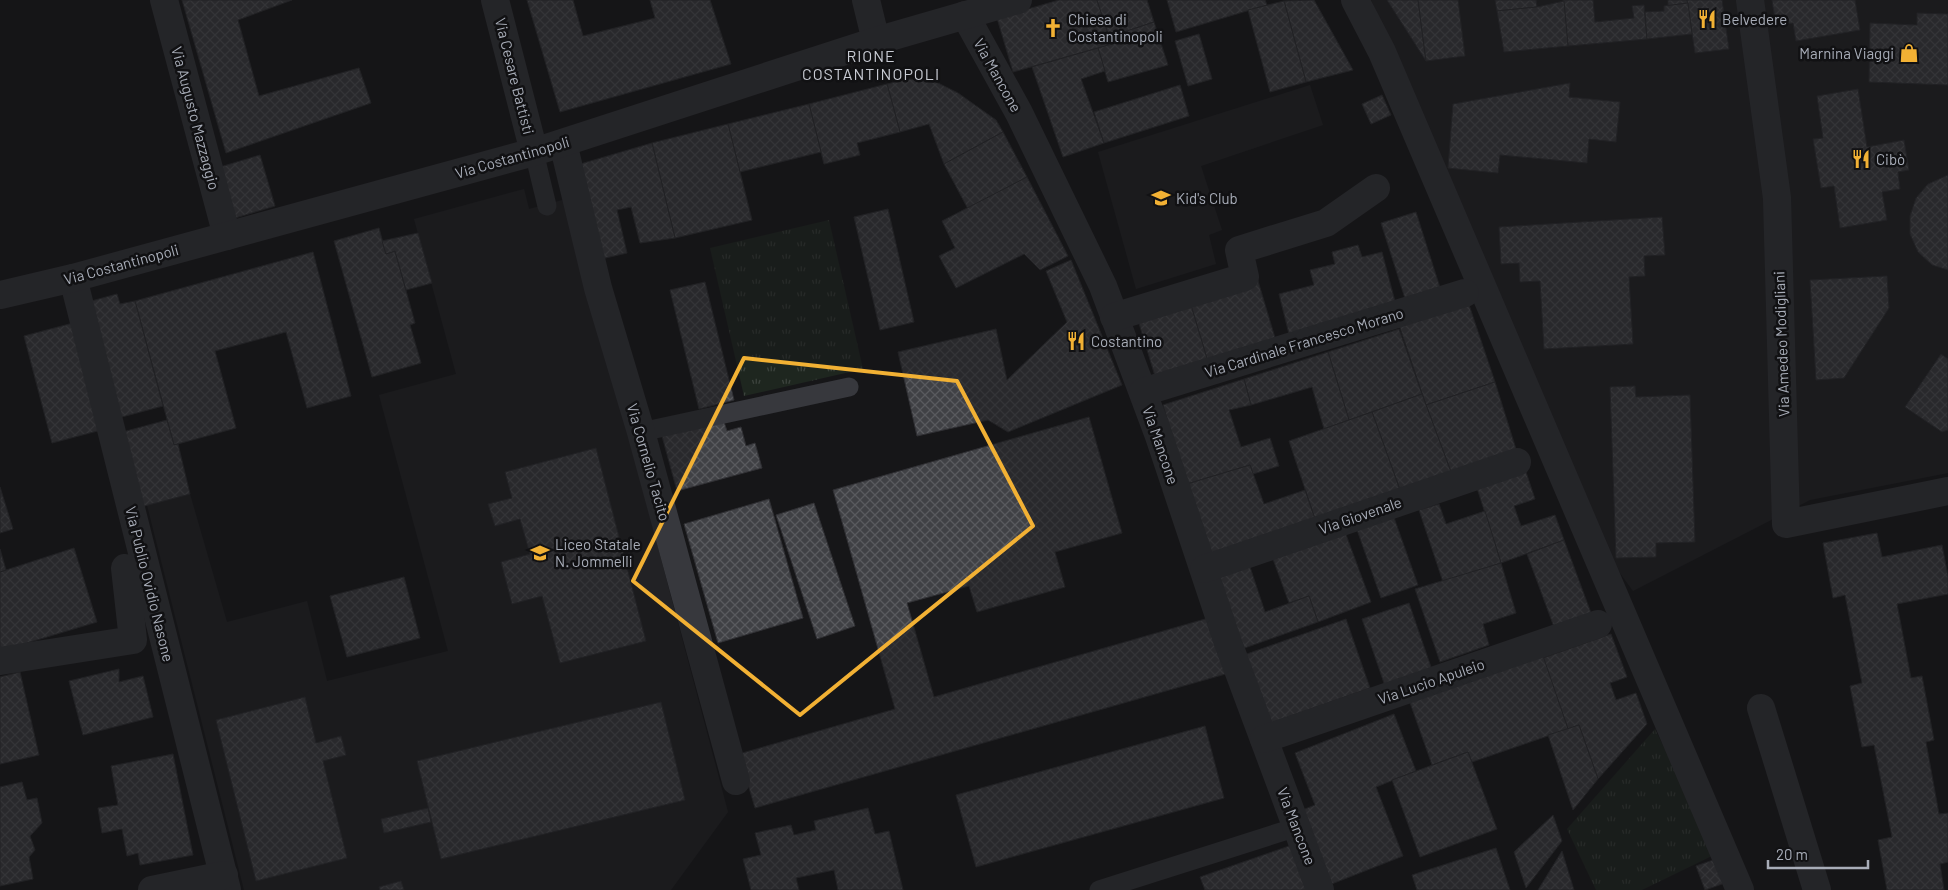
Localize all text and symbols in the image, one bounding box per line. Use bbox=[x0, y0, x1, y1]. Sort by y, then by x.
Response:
restaurant icon: Belvedere bbox=[1696, 8, 1718, 30]
place label: Chiesa di Costantinopoli bbox=[1068, 10, 1163, 45]
place label: Belvedere bbox=[1722, 10, 1787, 28]
street label: Via Cesare Battisti bbox=[492, 16, 538, 136]
church icon: Chiesa di Costantinopoli bbox=[1042, 17, 1064, 39]
street label: Via Mancone bbox=[970, 35, 1026, 115]
shop icon: Marnina Viaggi bbox=[1898, 42, 1920, 64]
street label: Via Augusto Mazzaggio bbox=[168, 44, 224, 192]
place label: Marnina Viaggi bbox=[1799, 44, 1894, 62]
district label: RIONE COSTANTINOPOLI bbox=[802, 46, 940, 83]
street label: Via Costantinopoli bbox=[453, 132, 571, 182]
restaurant icon: Cibò bbox=[1850, 148, 1872, 170]
place label: Cibò bbox=[1876, 150, 1905, 168]
school or university icon: Kid's Club bbox=[1150, 187, 1172, 209]
place label: Kid's Club bbox=[1176, 189, 1238, 207]
street label: Via Costantinopoli bbox=[62, 240, 180, 288]
street label: Via Amedeo Modigliani bbox=[1769, 271, 1793, 417]
street label: Via Cardinale Francesco Morano bbox=[1202, 303, 1406, 381]
restaurant icon: Costantino bbox=[1065, 330, 1087, 352]
place label: Costantino bbox=[1091, 332, 1162, 350]
street label: Via Cornelio Tacito bbox=[624, 401, 674, 523]
street label: Via Mancone bbox=[1139, 403, 1183, 487]
street label: Via Giovenale bbox=[1316, 492, 1404, 538]
street label: Via Publio Ovidio Nasone bbox=[122, 504, 178, 664]
place label: Liceo Statale N. Jommelli bbox=[555, 535, 641, 570]
school or university icon: Liceo Statale N. Jommelli bbox=[529, 542, 551, 564]
street label: Via Lucio Apuleio bbox=[1375, 654, 1487, 708]
street label: Via Mancone bbox=[1274, 785, 1320, 867]
scale bar bbox=[1768, 838, 1868, 870]
text: 20 m bbox=[1776, 845, 1808, 863]

